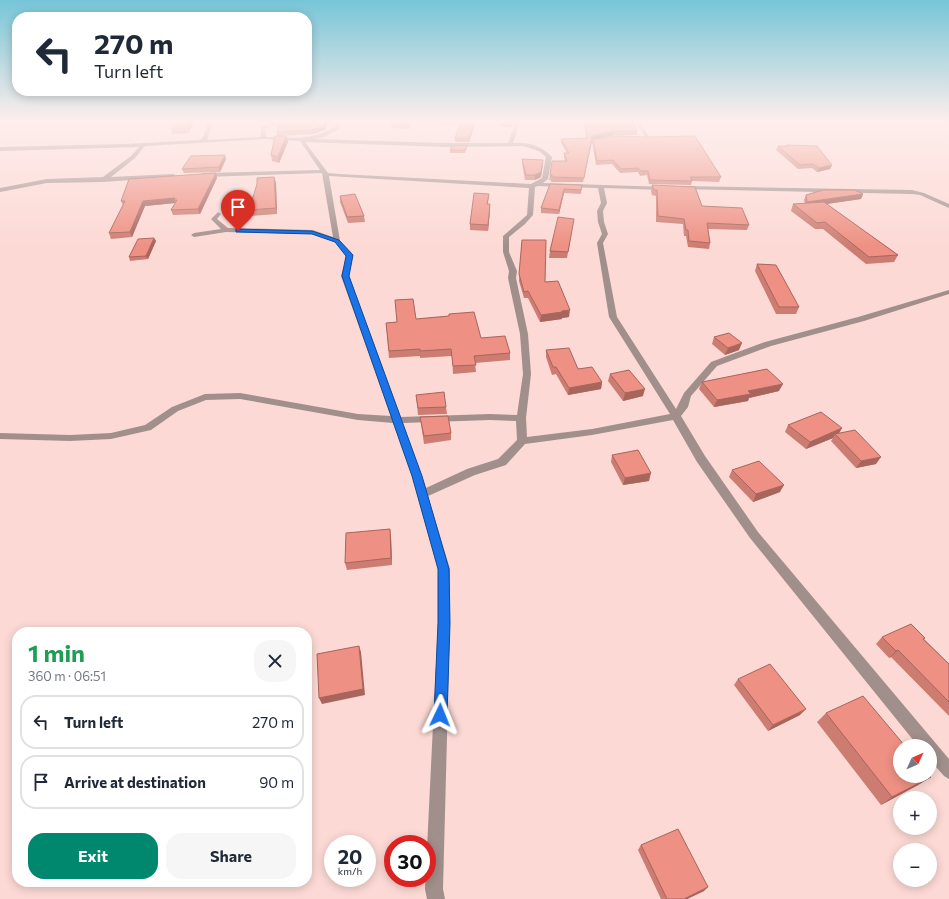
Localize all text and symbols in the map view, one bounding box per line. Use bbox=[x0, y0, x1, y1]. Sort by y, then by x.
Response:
text: 270 m bbox=[94, 26, 173, 60]
icon: left bbox=[28, 28, 80, 80]
text: Turn left bbox=[94, 60, 163, 82]
pin bbox=[221, 190, 255, 231]
icon: arrive bbox=[227, 196, 249, 218]
text: 1 min bbox=[28, 638, 85, 667]
button: close bbox=[254, 640, 296, 682]
text: 360 m · 06:51 bbox=[28, 668, 106, 684]
position arrow bbox=[419, 694, 461, 736]
icon: left bbox=[30, 711, 52, 733]
text: Turn left bbox=[64, 713, 123, 731]
text: 270 m bbox=[252, 713, 294, 731]
north arrow bbox=[893, 739, 937, 783]
map controls bbox=[893, 739, 937, 887]
icon: arrive bbox=[30, 771, 52, 793]
text: Arrive at destination bbox=[64, 773, 206, 791]
text: 90 m bbox=[259, 773, 294, 791]
button: + bbox=[893, 791, 937, 835]
button: Exit bbox=[28, 833, 158, 879]
button: Share bbox=[166, 833, 296, 879]
speed limit sign: 30 bbox=[384, 835, 436, 887]
button: − bbox=[893, 843, 937, 887]
text: 20 bbox=[338, 844, 362, 868]
text: km/h bbox=[338, 865, 362, 877]

